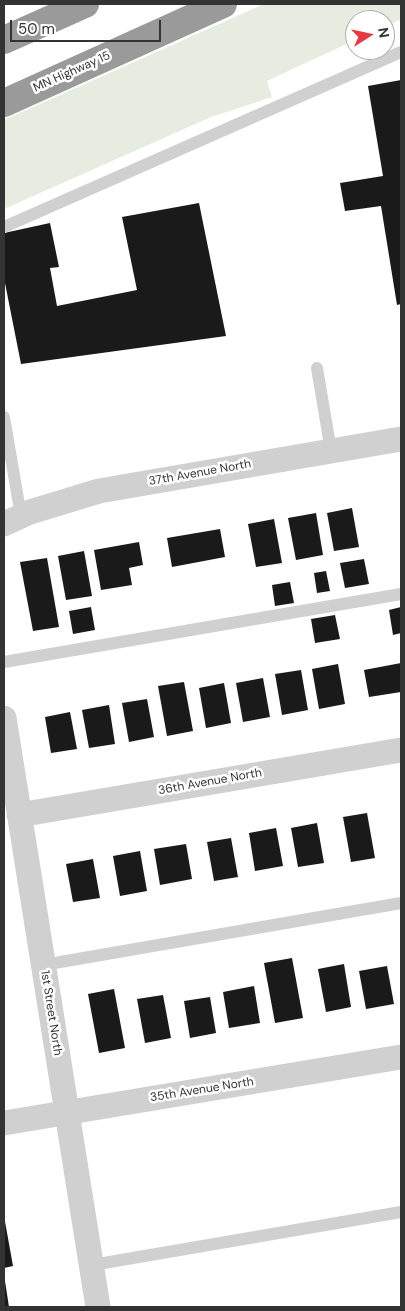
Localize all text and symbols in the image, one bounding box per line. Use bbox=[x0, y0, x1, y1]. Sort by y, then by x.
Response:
scale bar bbox=[12, 10, 164, 42]
north arrow bbox=[345, 10, 395, 60]
text: 50 m bbox=[18, 19, 55, 39]
text: N bbox=[374, 26, 394, 39]
street label: MN Highway 15 bbox=[31, 49, 113, 95]
street label: 37th Avenue North bbox=[148, 457, 252, 489]
street label: 36th Avenue North bbox=[157, 766, 263, 798]
street label: 1st Street North bbox=[37, 969, 65, 1057]
street label: 35th Avenue North bbox=[149, 1075, 255, 1105]

